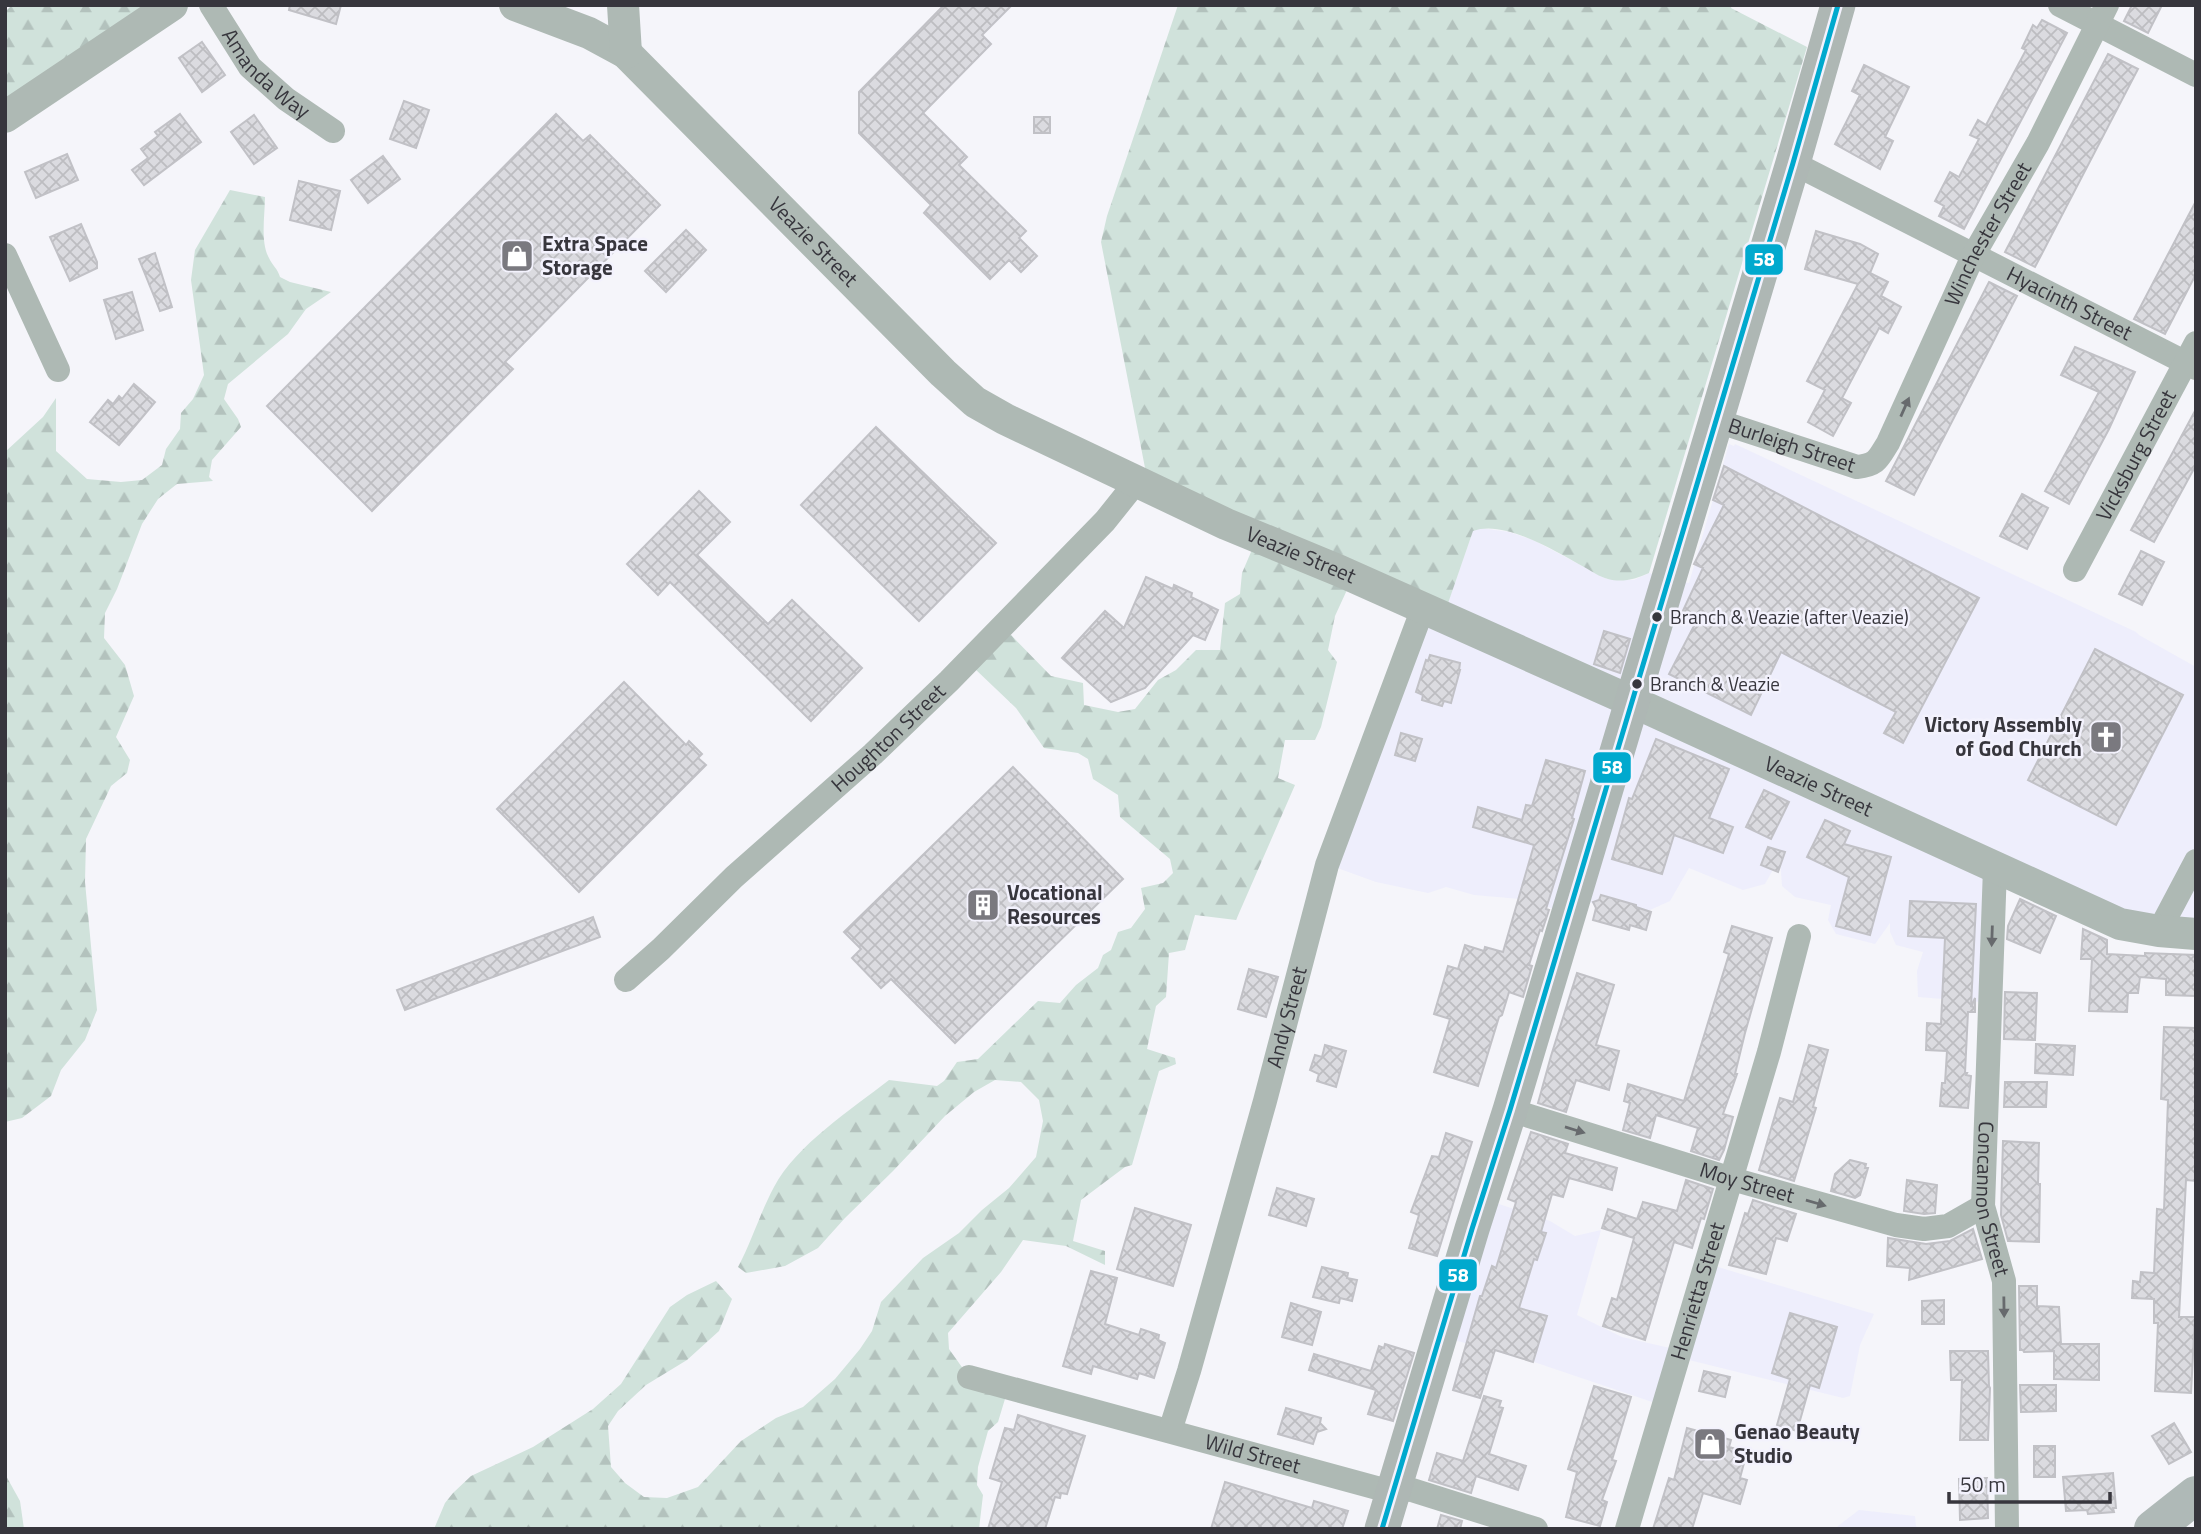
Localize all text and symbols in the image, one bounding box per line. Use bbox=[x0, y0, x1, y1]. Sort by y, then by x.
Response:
street label: Amanda Way bbox=[215, 22, 317, 126]
street label: Winchester Street bbox=[1935, 155, 2039, 311]
street label: Veazie Street bbox=[762, 189, 867, 294]
place label: Extra Space Storage bbox=[542, 227, 648, 283]
shop icon: Extra Space Storage bbox=[498, 237, 536, 275]
line badge: 58 bbox=[1744, 243, 1784, 276]
text: 58 bbox=[1753, 244, 1775, 273]
street label: Hyacinth Street bbox=[2001, 257, 2139, 348]
street label: Vicksburg Street bbox=[2087, 383, 2184, 526]
one-way arrow bbox=[1900, 396, 1911, 417]
street label: Burleigh Street bbox=[1724, 409, 1861, 481]
street label: Veazie Street bbox=[1241, 517, 1362, 591]
place label: Branch & Veazie (after Veazie) bbox=[1670, 602, 1909, 631]
marker: Branch & Veazie (after Veazie) bbox=[1650, 610, 1664, 624]
place label: Branch & Veazie bbox=[1650, 669, 1780, 698]
street label: Houghton Street bbox=[823, 675, 953, 799]
marker: Branch & Veazie bbox=[1630, 677, 1644, 691]
place label: Victory Assembly of God Church bbox=[1924, 708, 2082, 764]
church icon: Victory Assembly of God Church bbox=[2087, 718, 2125, 756]
street label: Veazie Street bbox=[1759, 747, 1879, 825]
line badge: 58 bbox=[1592, 751, 1632, 784]
text: 58 bbox=[1601, 752, 1623, 781]
place label: Vocational Resources bbox=[1007, 876, 1103, 932]
building icon: Vocational Resources bbox=[964, 886, 1002, 924]
one-way arrow bbox=[1987, 925, 1998, 947]
street label: Andy Street bbox=[1257, 962, 1315, 1071]
street label: Concannon Street bbox=[1968, 1121, 2019, 1280]
one-way arrow bbox=[1565, 1126, 1586, 1136]
street label: Moy Street bbox=[1696, 1153, 1799, 1211]
one-way arrow bbox=[1806, 1199, 1827, 1209]
street label: Henrietta Street bbox=[1661, 1218, 1733, 1364]
line badge: 58 bbox=[1438, 1258, 1478, 1292]
text: 58 bbox=[1447, 1260, 1469, 1289]
one-way arrow bbox=[1998, 1296, 2010, 1318]
place label: Genao Beauty Studio bbox=[1734, 1415, 1860, 1471]
street label: Wild Street bbox=[1201, 1425, 1305, 1482]
shop icon: Genao Beauty Studio bbox=[1691, 1425, 1729, 1463]
scale bar bbox=[1949, 1460, 2110, 1504]
text: 50 m bbox=[1960, 1468, 2006, 1500]

